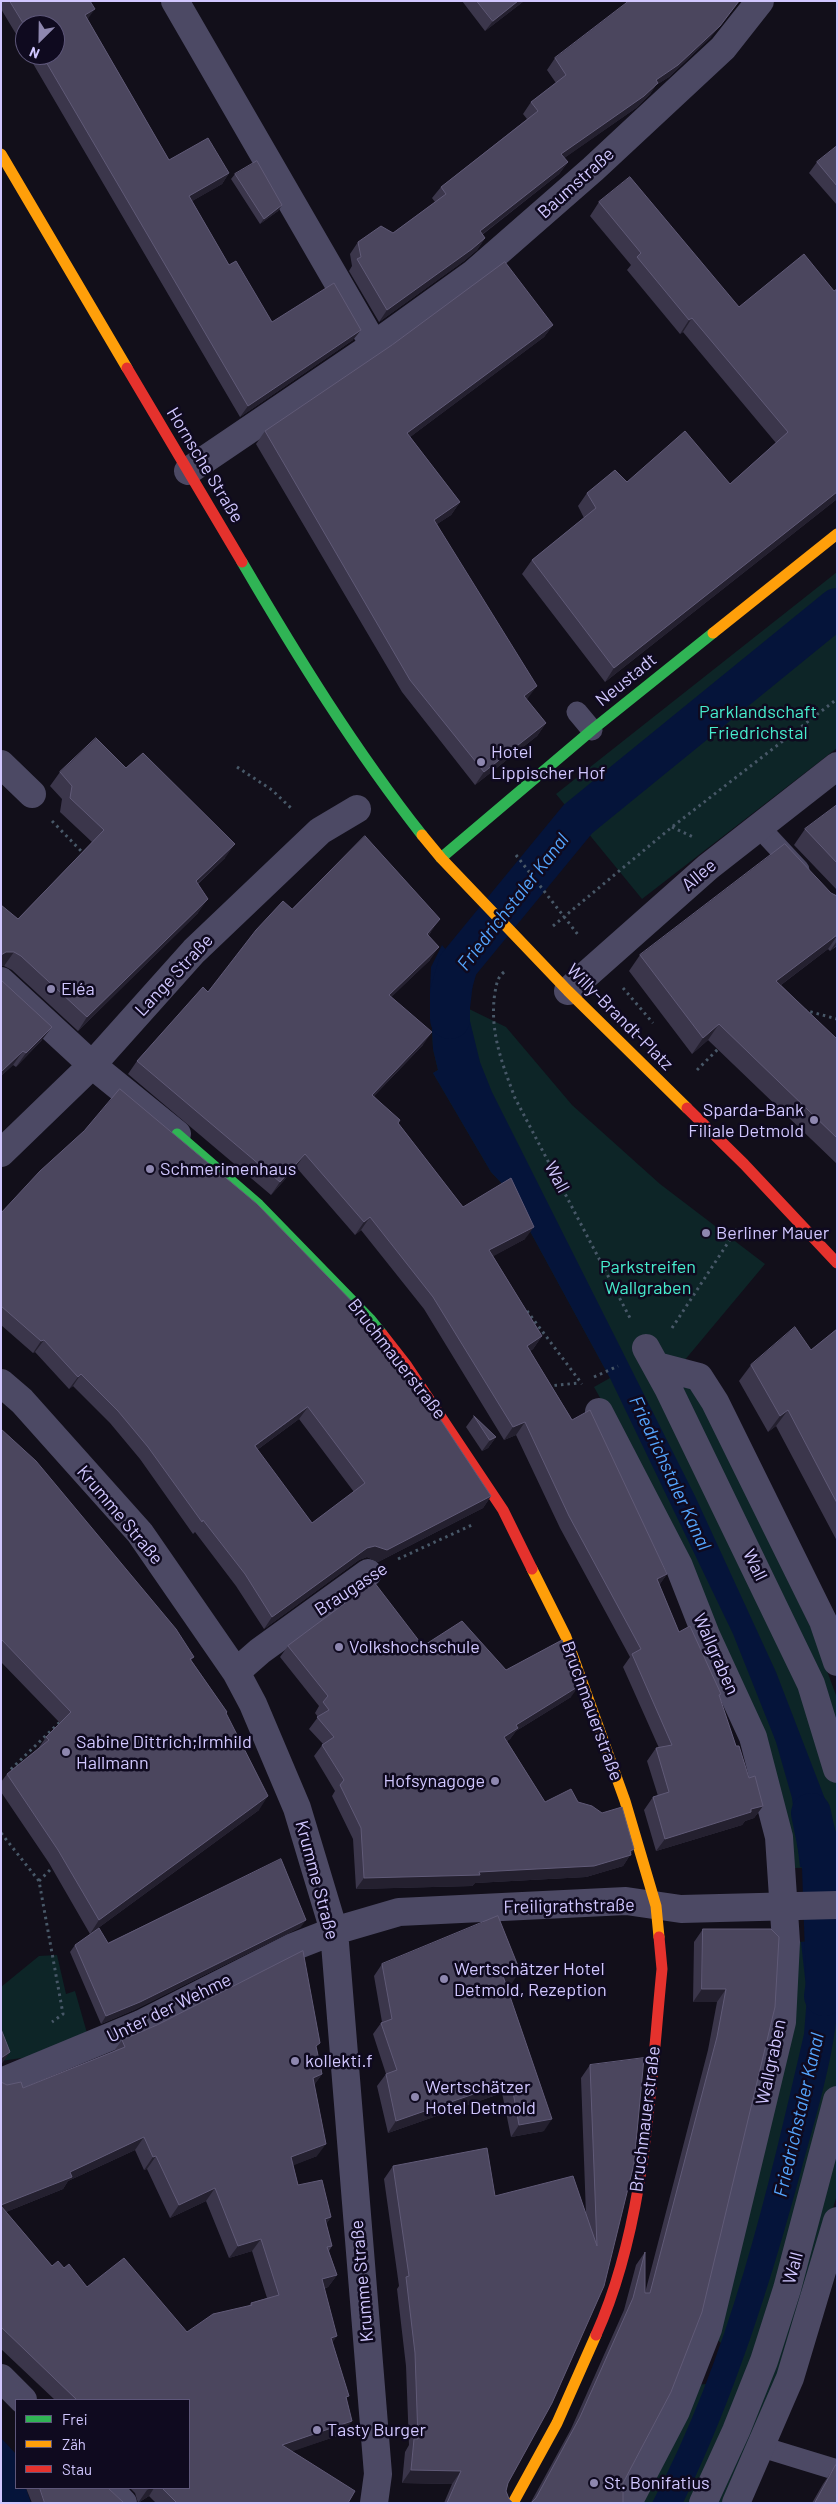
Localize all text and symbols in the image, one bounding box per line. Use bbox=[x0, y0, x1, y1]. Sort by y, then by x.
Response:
north arrow bbox=[15, 15, 65, 65]
text: N bbox=[27, 44, 42, 63]
street label: Baumstraße bbox=[533, 143, 619, 223]
street label: Hornsche Straße bbox=[162, 403, 248, 527]
street label: Neustadt bbox=[591, 649, 661, 711]
park label: Parklandschaft Friedrichstal bbox=[699, 701, 817, 744]
place label: Hotel Lippischer Hof bbox=[491, 741, 605, 784]
marker: Hotel Lippischer Hof bbox=[475, 756, 487, 768]
water label: Friedrichstaler Kanal bbox=[452, 829, 574, 975]
street label: Allee bbox=[677, 854, 721, 896]
street label: Lange Straße bbox=[131, 929, 217, 1021]
street label: Willy-Brandt-Platz bbox=[562, 959, 678, 1075]
place label: Eléa bbox=[61, 978, 95, 1000]
marker: Eléa bbox=[45, 983, 57, 995]
place label: Sparda-Bank Filiale Detmold bbox=[688, 1099, 804, 1142]
marker: Sparda-Bank Filiale Detmold bbox=[808, 1114, 820, 1126]
place label: Schmerimenhaus bbox=[160, 1158, 296, 1180]
street label: Wall bbox=[540, 1158, 574, 1196]
marker: Schmerimenhaus bbox=[144, 1163, 156, 1175]
place label: Berliner Mauer bbox=[716, 1222, 829, 1244]
marker: Berliner Mauer bbox=[700, 1227, 712, 1239]
park label: Parkstreifen Wallgraben bbox=[600, 1256, 696, 1298]
street label: Bruchmauerstraße bbox=[343, 1294, 451, 1424]
water label: Friedrichstaler Kanal bbox=[624, 1392, 716, 1554]
street label: Krumme Straße bbox=[72, 1461, 168, 1569]
street label: Wall bbox=[738, 1546, 772, 1584]
street label: Braugasse bbox=[311, 1558, 391, 1620]
street label: Wallgraben bbox=[688, 1610, 744, 1698]
place label: Volkshochschule bbox=[349, 1636, 480, 1658]
street label: Bruchmauerstraße bbox=[557, 1638, 627, 1784]
marker: Volkshochschule bbox=[333, 1641, 345, 1653]
place label: Sabine Dittrich;Irmhild Hallmann bbox=[76, 1731, 252, 1774]
marker: Sabine Dittrich;Irmhild Hallmann bbox=[60, 1746, 72, 1758]
place label: Hofsynagoge bbox=[383, 1770, 485, 1792]
marker: Hofsynagoge bbox=[489, 1775, 501, 1787]
street label: Krumme Straße bbox=[291, 1818, 343, 1942]
street label: Freiligrathstraße bbox=[503, 1894, 635, 1918]
place label: Wertschätzer Hotel Detmold, Rezeption bbox=[454, 1958, 607, 2000]
street label: Unter der Wehme bbox=[103, 1969, 235, 2047]
marker: Wertschätzer Hotel Detmold, Rezeption bbox=[438, 1973, 450, 1985]
street label: Wallgraben bbox=[751, 2017, 791, 2107]
water label: Friedrichstaler Kanal bbox=[769, 2031, 829, 2199]
street label: Bruchmauerstraße bbox=[625, 2045, 665, 2193]
place label: kollekti.f bbox=[305, 2050, 373, 2072]
marker: kollekti.f bbox=[289, 2055, 301, 2067]
place label: Wertschätzer Hotel Detmold bbox=[425, 2076, 536, 2118]
marker: Wertschätzer Hotel Detmold bbox=[409, 2091, 421, 2103]
street label: Krumme Straße bbox=[346, 2219, 378, 2343]
street label: Wall bbox=[778, 2250, 808, 2286]
legend bbox=[15, 2399, 190, 2489]
text: Frei bbox=[62, 2410, 88, 2428]
place label: Tasty Burger bbox=[327, 2419, 426, 2441]
marker: Tasty Burger bbox=[311, 2424, 323, 2436]
text: Zäh bbox=[62, 2435, 86, 2453]
text: Stau bbox=[62, 2460, 92, 2478]
place label: St. Bonifatius bbox=[604, 2472, 710, 2494]
marker: St. Bonifatius bbox=[588, 2477, 600, 2489]

